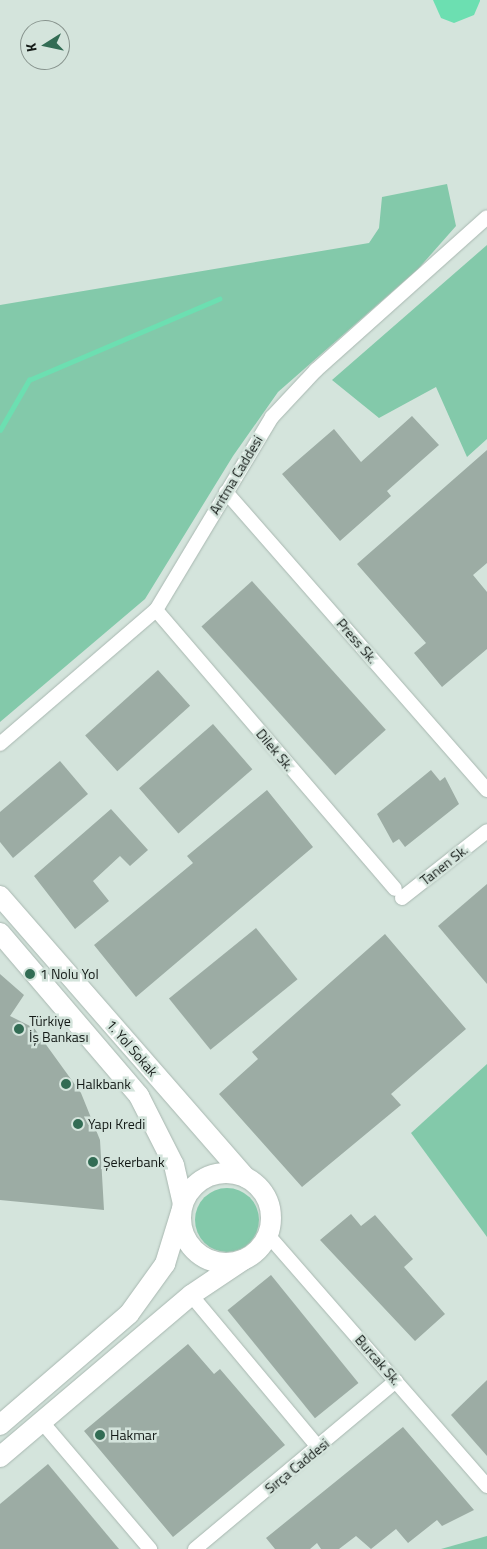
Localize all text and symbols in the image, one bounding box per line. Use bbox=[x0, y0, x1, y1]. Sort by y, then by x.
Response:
north arrow bbox=[20, 20, 70, 70]
text: K bbox=[20, 42, 42, 53]
street label: Arıtma Caddesi bbox=[206, 433, 266, 517]
street label: Press Sk. bbox=[333, 615, 381, 667]
street label: Dilek Sk. bbox=[253, 726, 297, 774]
street label: Tanen Sk. bbox=[417, 841, 471, 889]
place label: 1 Nolu Yol bbox=[40, 966, 99, 982]
marker: 1 Nolu Yol bbox=[24, 968, 36, 980]
place label: Türkiye İş Bankası bbox=[29, 1013, 88, 1046]
street label: 1. Yol Sokak bbox=[103, 1016, 161, 1080]
marker: Türkiye İş Bankası bbox=[13, 1023, 25, 1035]
place label: Halkbank bbox=[76, 1076, 131, 1092]
marker: Halkbank bbox=[60, 1078, 72, 1090]
place label: Yapı Kredi bbox=[88, 1116, 145, 1132]
marker: Yapı Kredi bbox=[72, 1118, 84, 1130]
place label: Şekerbank bbox=[103, 1154, 165, 1170]
marker: Şekerbank bbox=[87, 1156, 99, 1168]
street label: Burcak Sk. bbox=[352, 1331, 404, 1389]
place label: Hakmar bbox=[110, 1427, 157, 1443]
marker: Hakmar bbox=[94, 1429, 106, 1441]
street label: Sırça Caddesi bbox=[262, 1435, 332, 1497]

